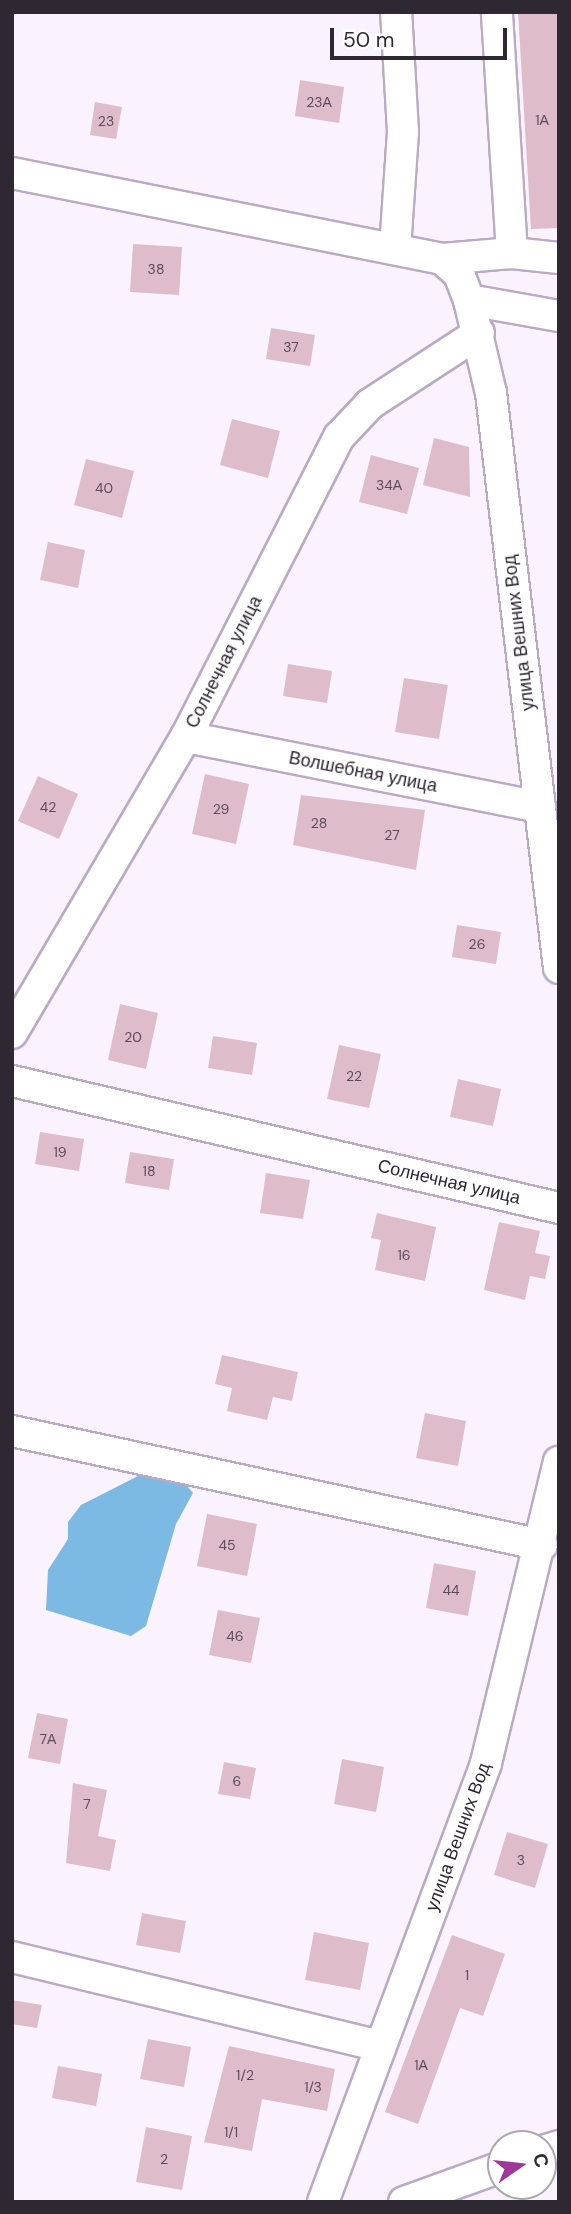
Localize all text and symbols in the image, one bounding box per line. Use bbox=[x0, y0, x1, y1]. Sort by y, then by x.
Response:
scale bar bbox=[333, 14, 510, 58]
text: 50 m bbox=[343, 26, 394, 54]
house number: 23А bbox=[306, 94, 332, 110]
house number: 1А bbox=[535, 112, 549, 128]
house number: 23 bbox=[98, 113, 114, 129]
house number: 38 bbox=[148, 261, 164, 277]
house number: 37 bbox=[283, 339, 299, 355]
house number: 34А bbox=[376, 477, 402, 493]
house number: 40 bbox=[95, 480, 113, 496]
street label: улица Вешних Вод bbox=[499, 554, 539, 712]
street label: Солнечная улица bbox=[181, 592, 267, 732]
street label: Волшебная улица bbox=[287, 747, 439, 797]
house number: 42 bbox=[40, 799, 56, 815]
house number: 29 bbox=[213, 801, 229, 817]
house number: 28 bbox=[311, 815, 327, 831]
house number: 27 bbox=[384, 827, 400, 843]
house number: 26 bbox=[469, 936, 485, 952]
house number: 20 bbox=[124, 1029, 142, 1045]
house number: 22 bbox=[346, 1068, 362, 1084]
house number: 19 bbox=[53, 1144, 67, 1160]
street label: Солнечная улица bbox=[376, 1155, 522, 1209]
house number: 18 bbox=[143, 1163, 155, 1179]
house number: 16 bbox=[397, 1247, 411, 1263]
house number: 45 bbox=[218, 1537, 236, 1553]
house number: 44 bbox=[443, 1582, 459, 1598]
house number: 46 bbox=[226, 1628, 244, 1644]
house number: 7А bbox=[40, 1731, 56, 1747]
street label: улица Вешних Вод bbox=[421, 1760, 495, 1914]
house number: 6 bbox=[233, 1773, 241, 1789]
house number: 7 bbox=[83, 1796, 91, 1812]
house number: 3 bbox=[517, 1852, 525, 1868]
house number: 1 bbox=[465, 1967, 469, 1983]
house number: 1А bbox=[414, 2057, 428, 2073]
house number: 1/2 bbox=[236, 2067, 254, 2083]
house number: 1/3 bbox=[304, 2079, 322, 2095]
house number: 1/1 bbox=[224, 2124, 238, 2140]
north arrow bbox=[487, 2130, 557, 2200]
house number: 2 bbox=[160, 2151, 168, 2167]
text: С bbox=[527, 2151, 555, 2170]

